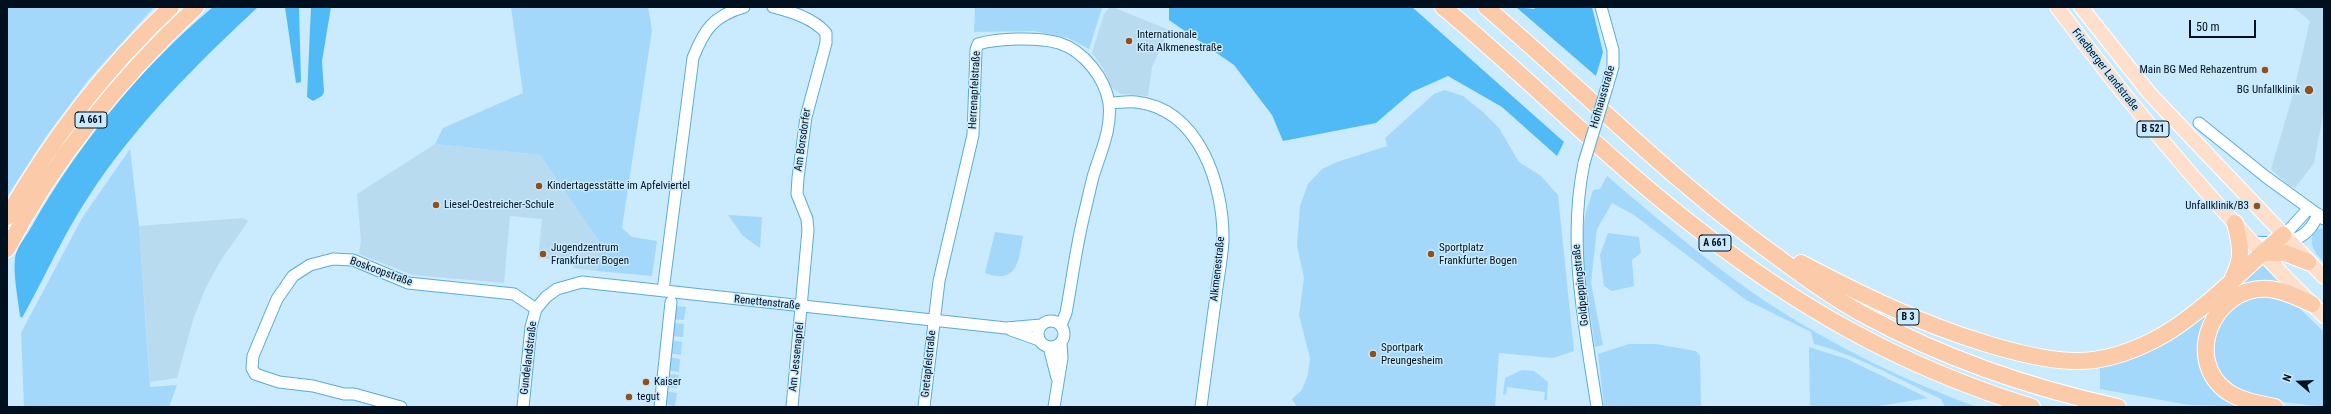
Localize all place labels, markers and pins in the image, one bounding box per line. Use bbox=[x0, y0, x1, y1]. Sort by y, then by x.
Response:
place label: Internationale Kita Alkmenestraße bbox=[1137, 28, 1222, 54]
marker: Internationale Kita Alkmenestraße bbox=[1124, 36, 1134, 46]
place label: Main BG Med Rehazentrum bbox=[2140, 63, 2257, 77]
marker: Main BG Med Rehazentrum bbox=[2260, 65, 2270, 75]
place label: BG Unfallklinik bbox=[2237, 83, 2300, 97]
marker: BG Unfallklinik bbox=[2303, 84, 2315, 96]
place label: Kindertagesstätte im Apfelviertel bbox=[547, 179, 690, 193]
marker: Kindertagesstätte im Apfelviertel bbox=[534, 181, 544, 191]
place label: Liesel-Oestreicher-Schule bbox=[444, 198, 554, 212]
place label: Unfallklinik/B3 bbox=[2185, 199, 2249, 213]
marker: Liesel-Oestreicher-Schule bbox=[431, 200, 441, 210]
marker: Unfallklinik/B3 bbox=[2252, 201, 2262, 211]
place label: Jugendzentrum Frankfurter Bogen bbox=[551, 241, 629, 267]
place label: Sportplatz Frankfurter Bogen bbox=[1439, 241, 1517, 267]
marker: Jugendzentrum Frankfurter Bogen bbox=[538, 249, 548, 259]
marker: Sportplatz Frankfurter Bogen bbox=[1426, 249, 1436, 259]
place label: Sportpark Preungesheim bbox=[1381, 341, 1443, 367]
marker: Sportpark Preungesheim bbox=[1368, 349, 1378, 359]
place label: Kaiser bbox=[654, 375, 681, 389]
marker: Kaiser bbox=[641, 377, 651, 387]
place label: tegut bbox=[637, 390, 659, 404]
marker: tegut bbox=[624, 392, 634, 402]

